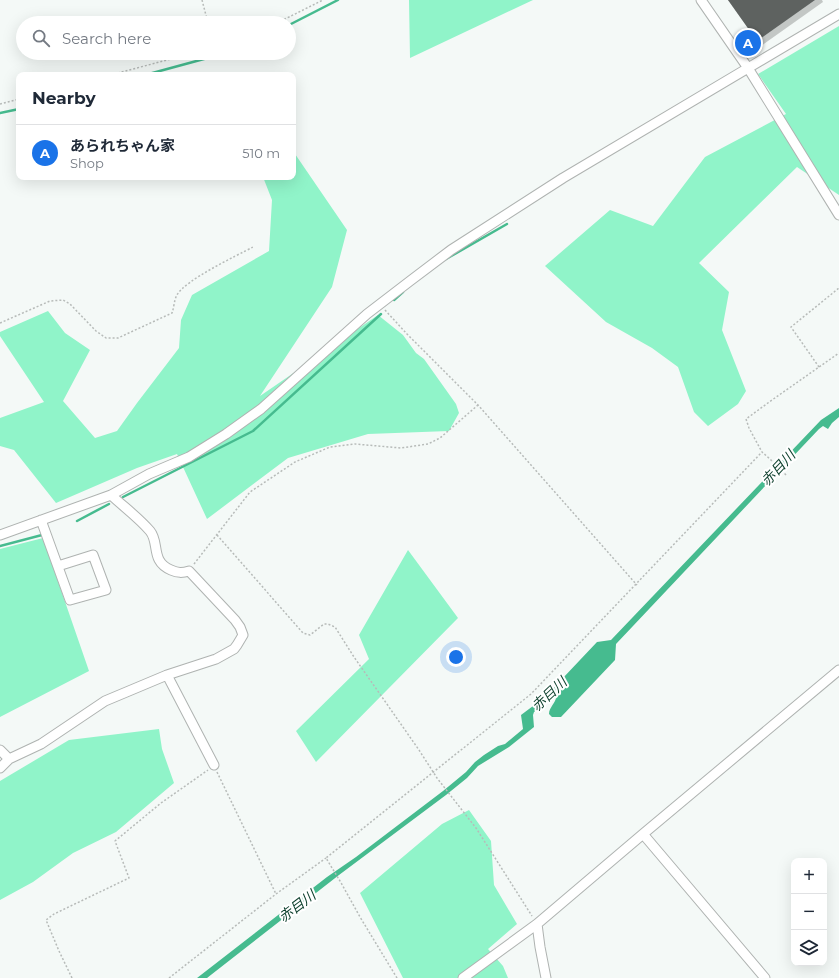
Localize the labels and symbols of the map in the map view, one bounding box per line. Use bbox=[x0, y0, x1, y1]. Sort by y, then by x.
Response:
pin: A bbox=[735, 28, 761, 58]
water label: 赤目川 bbox=[757, 445, 800, 489]
your location bbox=[446, 647, 466, 667]
water label: 赤目川 bbox=[528, 672, 572, 715]
water label: 赤目川 bbox=[275, 885, 321, 926]

